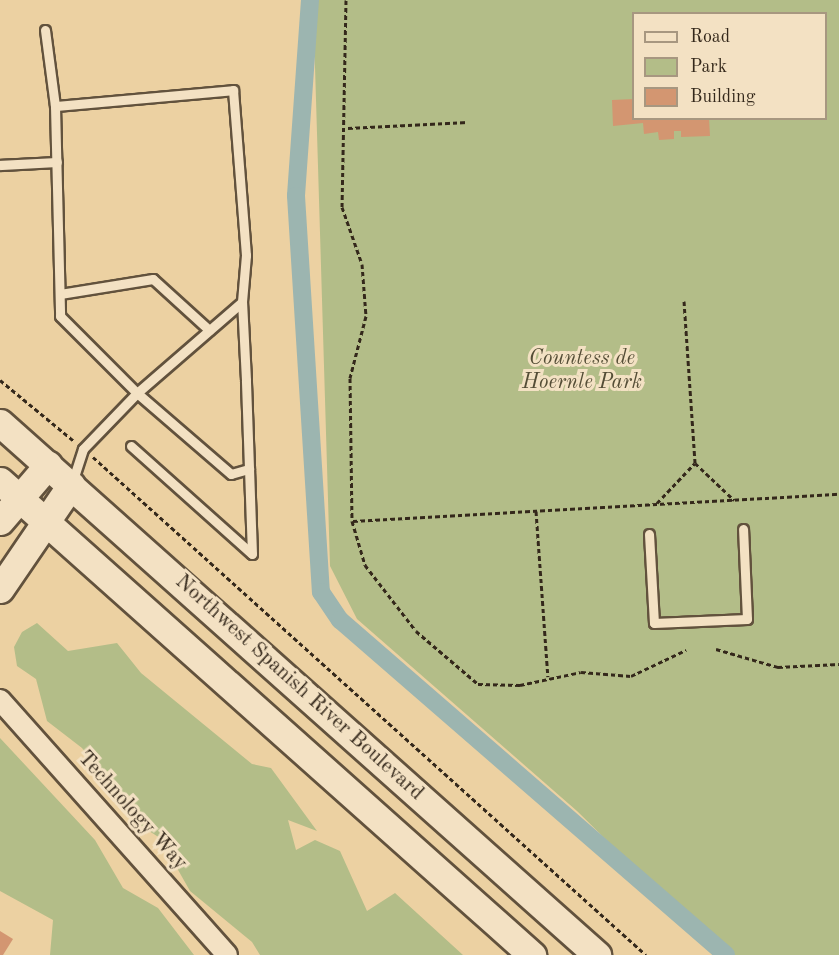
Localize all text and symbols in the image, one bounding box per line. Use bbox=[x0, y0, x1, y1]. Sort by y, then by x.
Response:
legend bbox=[632, 12, 827, 120]
text: Road bbox=[690, 28, 730, 46]
text: Park bbox=[690, 58, 727, 76]
text: Building bbox=[690, 88, 755, 106]
park label: Countess de Hoernle Park bbox=[522, 346, 642, 396]
street label: Northwest Spanish River Boulevard bbox=[170, 570, 428, 806]
street label: Technology Way bbox=[72, 746, 192, 876]

